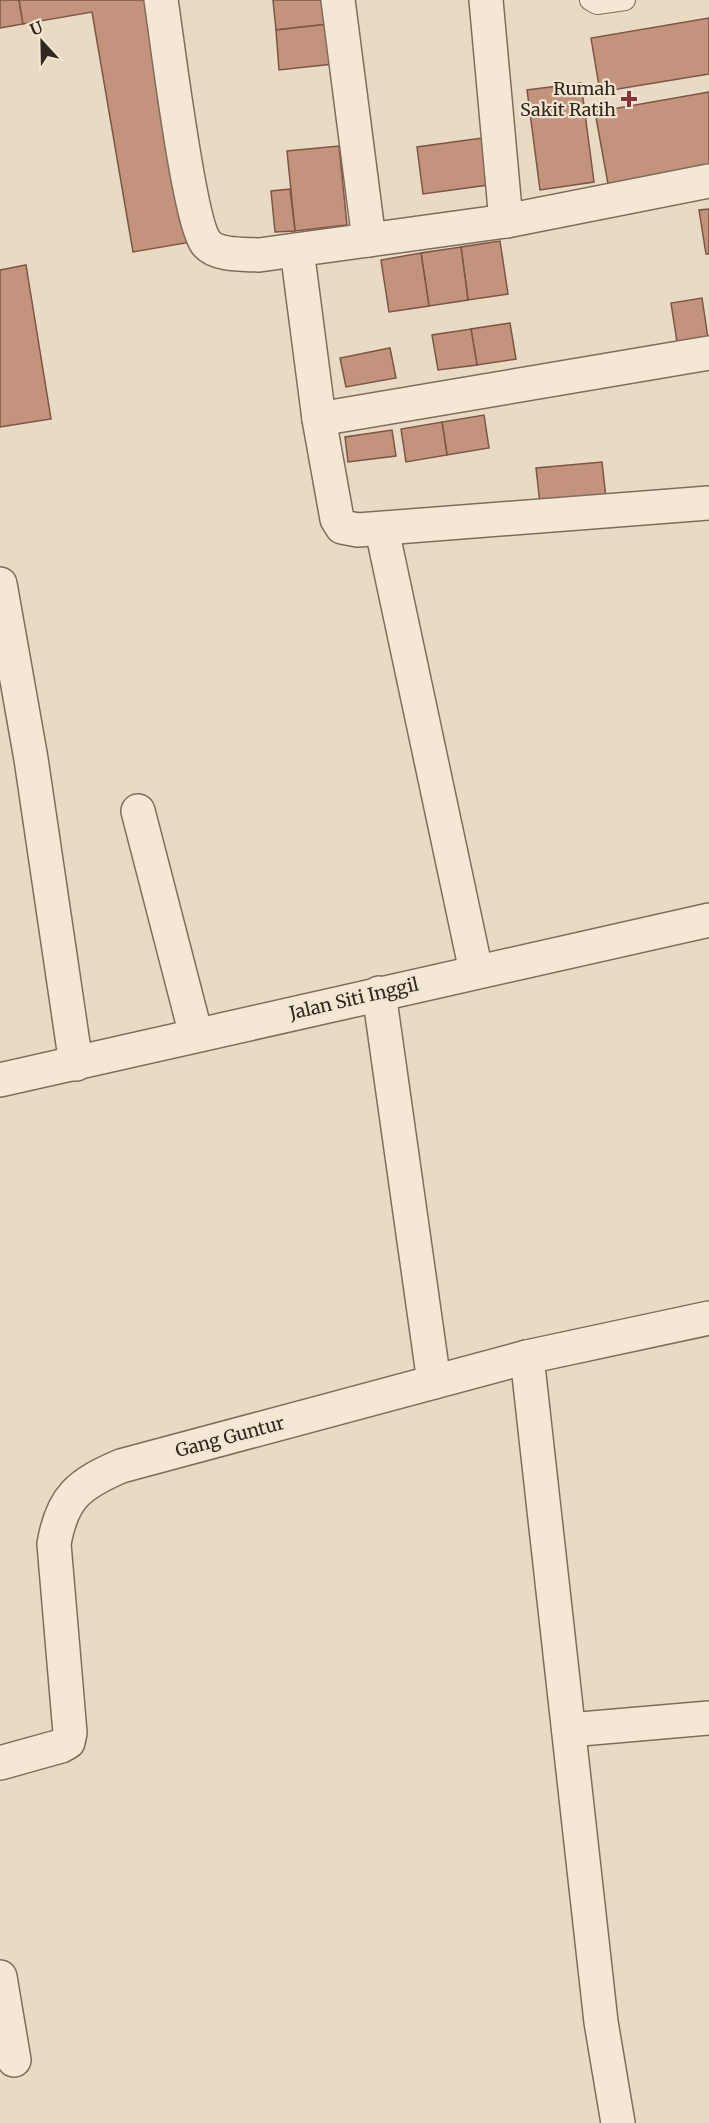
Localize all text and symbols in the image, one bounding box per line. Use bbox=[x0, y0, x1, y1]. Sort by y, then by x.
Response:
north arrow bbox=[12, 12, 72, 72]
text: U bbox=[27, 17, 46, 40]
place label: Rumah Sakit Ratih bbox=[520, 77, 616, 121]
marker: Rumah Sakit Ratih bbox=[620, 90, 638, 108]
street label: Jalan Siti Inggil bbox=[286, 972, 421, 1025]
street label: Gang Guntur bbox=[173, 1411, 287, 1462]

